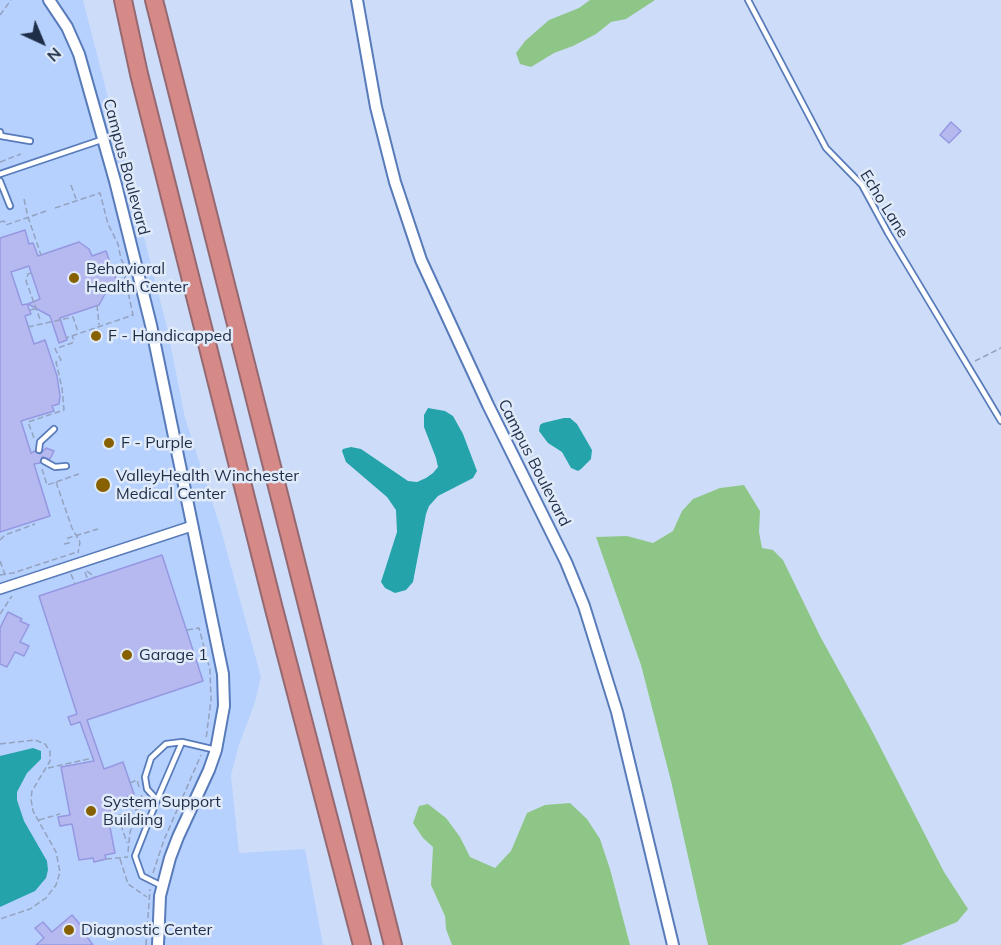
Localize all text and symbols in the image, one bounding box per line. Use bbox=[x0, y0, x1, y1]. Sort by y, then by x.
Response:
north arrow bbox=[12, 12, 72, 72]
text: N bbox=[43, 44, 66, 66]
street label: Campus Boulevard bbox=[99, 97, 153, 237]
street label: Echo Lane bbox=[856, 167, 912, 241]
place label: Behavioral Health Center bbox=[86, 259, 188, 297]
marker: Behavioral Health Center bbox=[67, 271, 81, 285]
place label: F - Handicapped bbox=[108, 326, 232, 346]
marker: F - Handicapped bbox=[89, 329, 103, 343]
street label: Campus Boulevard bbox=[494, 396, 574, 530]
place label: F - Purple bbox=[121, 433, 193, 453]
marker: F - Purple bbox=[102, 436, 116, 450]
place label: ValleyHealth Winchester Medical Center bbox=[116, 466, 299, 504]
marker: ValleyHealth Winchester Medical Center bbox=[94, 476, 112, 494]
place label: Garage 1 bbox=[139, 645, 208, 665]
marker: Garage 1 bbox=[120, 648, 134, 662]
place label: System Support Building bbox=[103, 792, 221, 830]
marker: System Support Building bbox=[84, 804, 98, 818]
place label: Diagnostic Center bbox=[81, 920, 212, 940]
marker: Diagnostic Center bbox=[62, 923, 76, 937]

